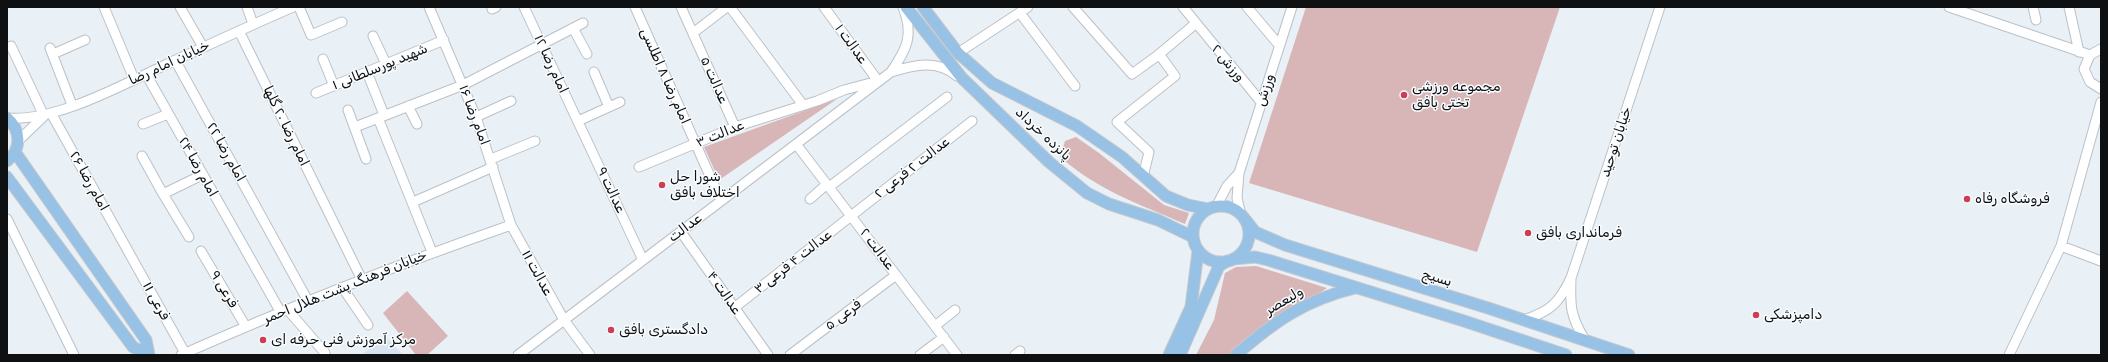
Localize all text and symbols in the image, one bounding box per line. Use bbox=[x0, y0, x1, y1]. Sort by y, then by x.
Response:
street label: عدالت ۱ bbox=[831, 21, 871, 67]
street label: امام رضا ۸ اطلسی bbox=[636, 25, 694, 127]
street label: امام رضا ۱۲ bbox=[530, 32, 572, 96]
street label: خیابان امام رضا bbox=[126, 37, 212, 89]
street label: شهید پورسلطانی ۱ bbox=[330, 40, 430, 94]
street label: ورزش ۲ bbox=[1208, 41, 1248, 85]
street label: عدالت ۵ bbox=[696, 54, 732, 106]
street label: ورزش bbox=[1252, 72, 1278, 108]
place label: مجموعه ورزشی تختی بافق bbox=[1412, 79, 1501, 112]
street label: امام رضا ۱۶ bbox=[455, 82, 493, 148]
street label: امام رضا ۲۰ گلها bbox=[259, 83, 313, 169]
marker: مجموعه ورزشی تختی بافق bbox=[1399, 90, 1409, 100]
street label: پانزده خرداد bbox=[1012, 104, 1074, 164]
street label: خیابان توحید bbox=[1597, 105, 1635, 179]
street label: عدالت ۳ bbox=[694, 117, 746, 151]
street label: امام رضا ۲۲ bbox=[203, 119, 249, 185]
street label: عدالت ۲ فرعی ۲ bbox=[871, 133, 953, 203]
street label: امام رضا ۲۴ bbox=[175, 134, 221, 200]
street label: امام رضا ۲۶ bbox=[66, 148, 112, 214]
street label: عدالت ۹ bbox=[593, 164, 629, 216]
place label: شورا حل اختلاف بافق bbox=[670, 169, 740, 202]
marker: شورا حل اختلاف بافق bbox=[657, 180, 667, 190]
place label: فروشگاه رفاه bbox=[1975, 191, 2050, 207]
marker: فروشگاه رفاه bbox=[1962, 194, 1972, 204]
street label: عدالت bbox=[665, 210, 705, 246]
street label: عدالت ۲ bbox=[856, 225, 898, 273]
place label: فرمانداری بافق bbox=[1536, 225, 1622, 241]
street label: عدالت ۴ فرعی ۳ bbox=[751, 226, 835, 298]
marker: فرمانداری بافق bbox=[1523, 228, 1533, 238]
street label: خیابان فرهنگ پشت هلال احمر bbox=[261, 246, 429, 328]
street label: عدالت ۱۱ bbox=[518, 247, 556, 299]
street label: بسیج bbox=[1420, 266, 1454, 290]
street label: فرعی ۹ bbox=[206, 267, 242, 311]
street label: عدالت ۴ bbox=[703, 268, 745, 318]
street label: فرعی ۱۱ bbox=[139, 279, 173, 323]
street label: ولیعصر bbox=[1262, 283, 1306, 319]
street label: فرعی ۵ bbox=[821, 296, 865, 334]
place label: دامپزشکی bbox=[1764, 307, 1822, 323]
marker: دامپزشکی bbox=[1751, 310, 1761, 320]
place label: دادگستری بافق bbox=[619, 322, 708, 338]
marker: دادگستری بافق bbox=[606, 325, 616, 335]
place label: مرکز آموزش فنی حرفه ای bbox=[271, 332, 416, 348]
marker: مرکز آموزش فنی حرفه ای bbox=[258, 335, 268, 345]

